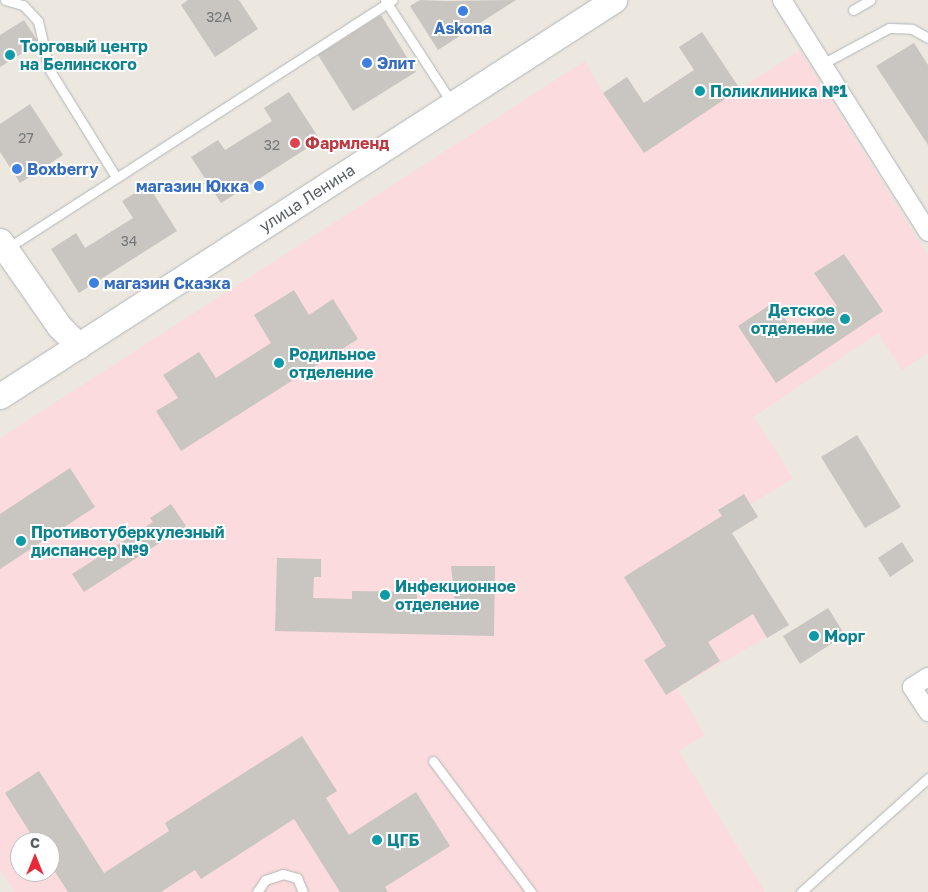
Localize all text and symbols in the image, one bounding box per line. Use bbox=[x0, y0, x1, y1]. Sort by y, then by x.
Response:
marker: Askona bbox=[457, 5, 469, 17]
house number: 32А bbox=[206, 9, 232, 25]
place label: Askona bbox=[434, 18, 492, 38]
place label: Торговый центр на Белинского bbox=[20, 36, 148, 74]
marker: Торговый центр на Белинского bbox=[4, 49, 16, 61]
place label: Элит bbox=[377, 53, 416, 73]
marker: Элит bbox=[361, 57, 373, 69]
place label: Поликлиника №1 bbox=[710, 81, 847, 101]
marker: Поликлиника №1 bbox=[694, 85, 706, 97]
house number: 27 bbox=[18, 130, 34, 146]
place label: Фармленд bbox=[305, 133, 389, 153]
house number: 32 bbox=[264, 137, 280, 153]
marker: Фармленд bbox=[289, 137, 301, 149]
place label: Boxberry bbox=[27, 159, 99, 179]
street label: улица Ленина bbox=[256, 160, 358, 236]
marker: Boxberry bbox=[11, 163, 23, 175]
place label: магазин Юкка bbox=[136, 176, 249, 196]
marker: магазин Юкка bbox=[253, 180, 265, 192]
house number: 34 bbox=[121, 233, 137, 249]
place label: магазин Сказка bbox=[104, 273, 231, 293]
marker: магазин Сказка bbox=[88, 277, 100, 289]
place label: Детское отделение bbox=[751, 300, 835, 338]
marker: Детское отделение bbox=[839, 313, 851, 325]
place label: Родильное отделение bbox=[289, 344, 376, 382]
marker: Родильное отделение bbox=[273, 357, 285, 369]
place label: Противотуберкулезный диспансер №9 bbox=[31, 522, 224, 560]
marker: Противотуберкулезный диспансер №9 bbox=[15, 535, 27, 547]
place label: Инфекционное отделение bbox=[395, 576, 516, 614]
marker: Инфекционное отделение bbox=[379, 589, 391, 601]
place label: Морг bbox=[824, 626, 865, 646]
marker: Морг bbox=[808, 630, 820, 642]
place label: ЦГБ bbox=[387, 830, 419, 850]
north arrow bbox=[10, 832, 60, 882]
text: С bbox=[30, 834, 40, 851]
marker: ЦГБ bbox=[371, 834, 383, 846]

